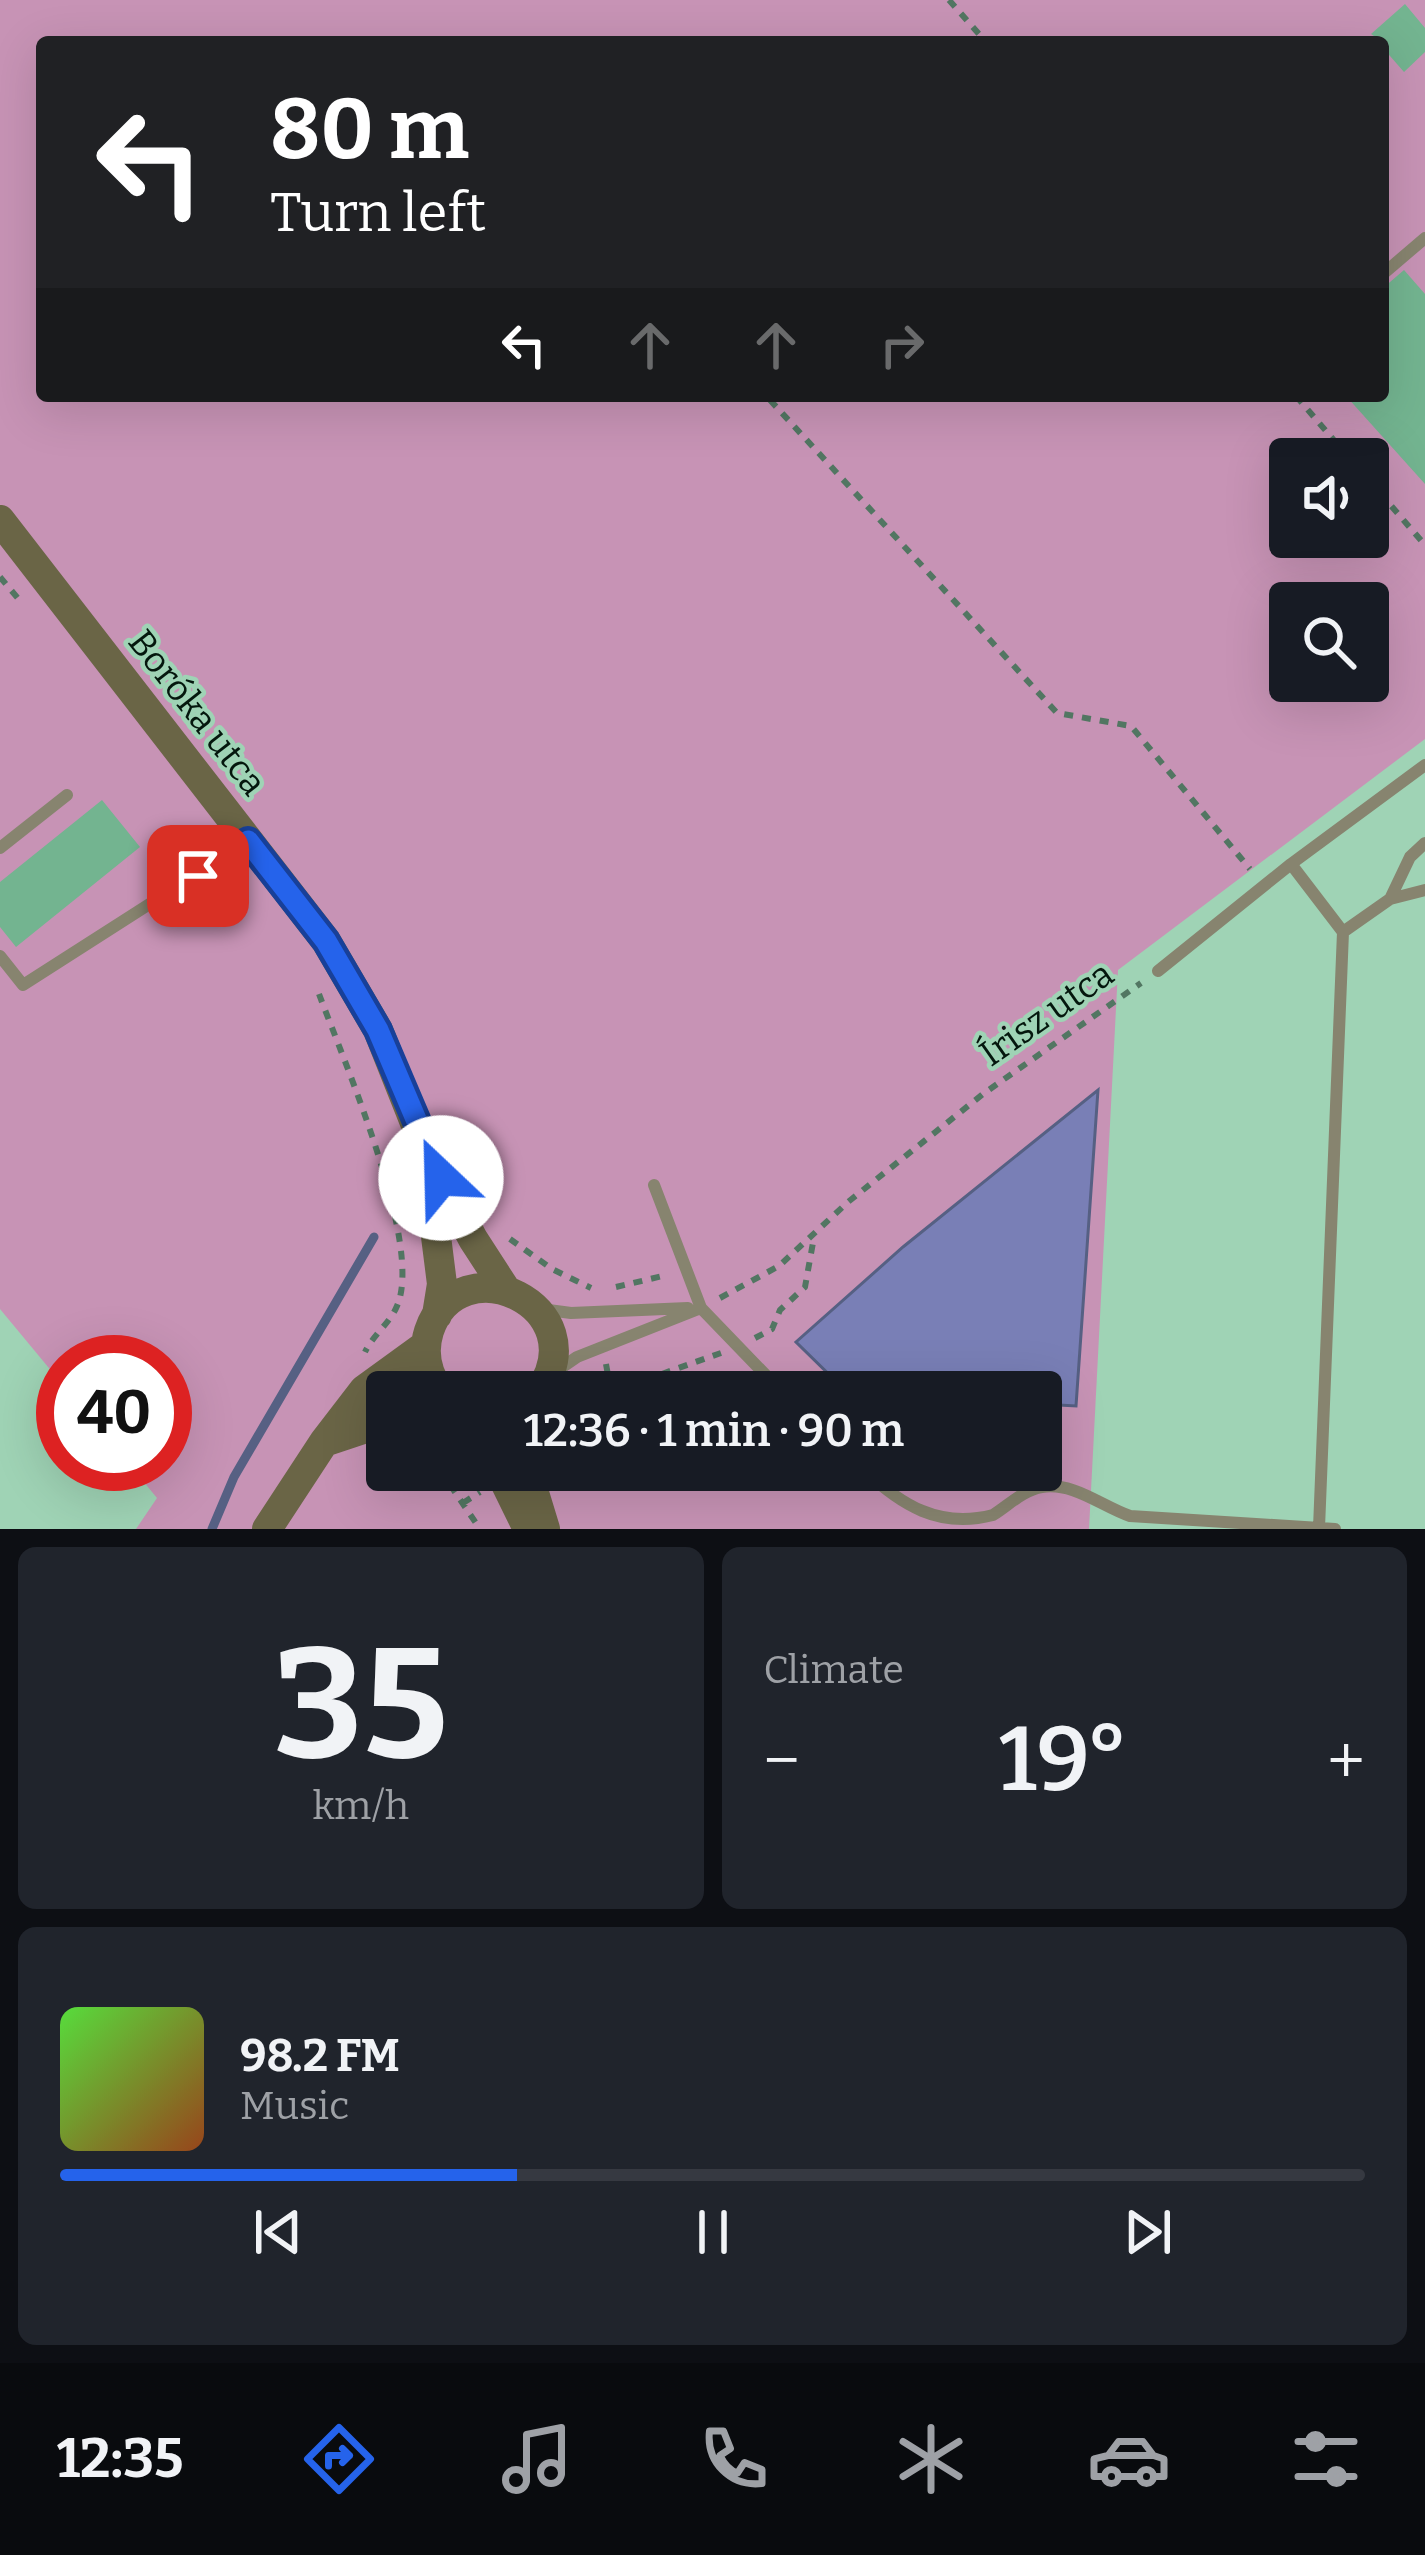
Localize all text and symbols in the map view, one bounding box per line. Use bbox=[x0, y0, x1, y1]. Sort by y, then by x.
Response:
text: 80 m bbox=[270, 79, 469, 180]
icon: left bbox=[72, 84, 228, 240]
text: Turn left bbox=[270, 181, 486, 245]
icon: left bbox=[491, 312, 557, 378]
icon: ahead bbox=[617, 312, 683, 378]
icon: ahead bbox=[743, 312, 809, 378]
icon: right bbox=[869, 312, 935, 378]
map controls bbox=[1269, 438, 1389, 702]
button: sound bbox=[1269, 438, 1389, 558]
button: search bbox=[1269, 582, 1389, 702]
street label: Boróka utca bbox=[119, 621, 276, 804]
pin bbox=[147, 825, 249, 927]
icon: arrive bbox=[165, 843, 231, 909]
street label: Írisz utca bbox=[971, 952, 1122, 1076]
position arrow bbox=[378, 1115, 504, 1241]
speed limit sign: 40 bbox=[36, 1335, 192, 1491]
text: 12:36 · 1 min · 90 m bbox=[524, 1404, 904, 1458]
text: 35 bbox=[273, 1611, 448, 1798]
text: Climate bbox=[764, 1647, 904, 1693]
text: 19° bbox=[999, 1706, 1129, 1814]
text: − bbox=[764, 1721, 800, 1800]
text: + bbox=[1327, 1721, 1365, 1800]
text: km/h bbox=[312, 1783, 409, 1829]
text: 98.2 FM bbox=[240, 2029, 400, 2083]
text: Music bbox=[240, 2083, 349, 2129]
icon: previous bbox=[245, 2199, 311, 2265]
icon: pause bbox=[680, 2199, 746, 2265]
icon: next bbox=[1115, 2199, 1181, 2265]
icon: directions bbox=[297, 2417, 381, 2501]
icon: music bbox=[495, 2417, 579, 2501]
icon: phone bbox=[692, 2417, 776, 2501]
icon: climate bbox=[889, 2417, 973, 2501]
icon: car bbox=[1087, 2417, 1171, 2501]
icon: filters bbox=[1284, 2417, 1368, 2501]
text: 12:35 bbox=[57, 2427, 184, 2491]

